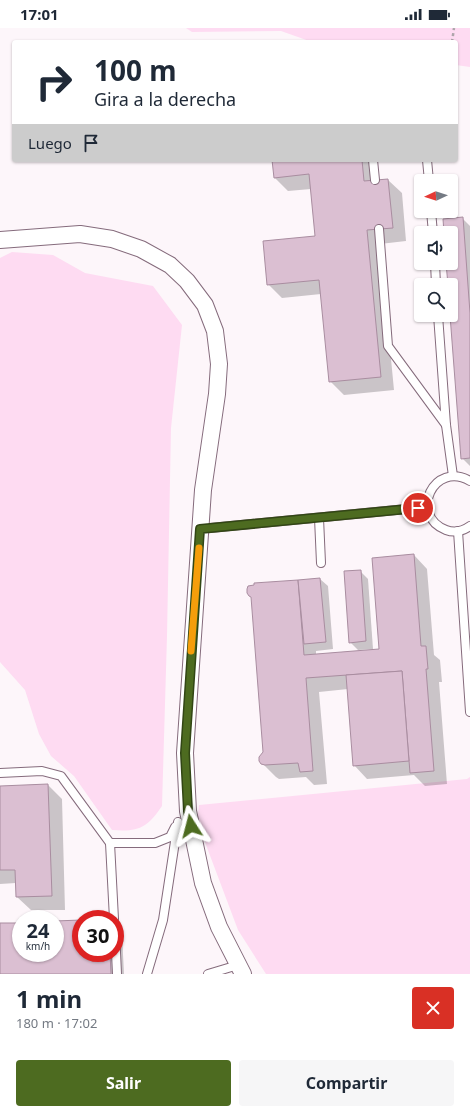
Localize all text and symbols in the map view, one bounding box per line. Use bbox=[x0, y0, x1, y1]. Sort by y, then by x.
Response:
text: 17:01 bbox=[20, 4, 59, 24]
text: 100 m bbox=[94, 51, 177, 89]
icon: right bbox=[28, 56, 80, 108]
text: Gira a la derecha bbox=[94, 87, 236, 111]
icon: arrive bbox=[80, 132, 102, 154]
text: Luego bbox=[28, 133, 72, 153]
north arrow bbox=[414, 174, 458, 218]
map controls bbox=[414, 174, 458, 322]
button: sound bbox=[414, 226, 458, 270]
button: search bbox=[414, 278, 458, 322]
pin bbox=[401, 491, 435, 525]
icon: arrive bbox=[407, 497, 429, 519]
position arrow bbox=[170, 805, 212, 847]
speed limit sign: 30 bbox=[72, 910, 124, 962]
text: 24 bbox=[27, 917, 49, 944]
text: km/h bbox=[26, 939, 50, 953]
text: 1 min bbox=[16, 982, 82, 1015]
button: close bbox=[412, 987, 454, 1029]
text: 180 m · 17:02 bbox=[16, 1014, 97, 1032]
button: Salir bbox=[16, 1060, 231, 1106]
button: Compartir bbox=[239, 1060, 454, 1106]

